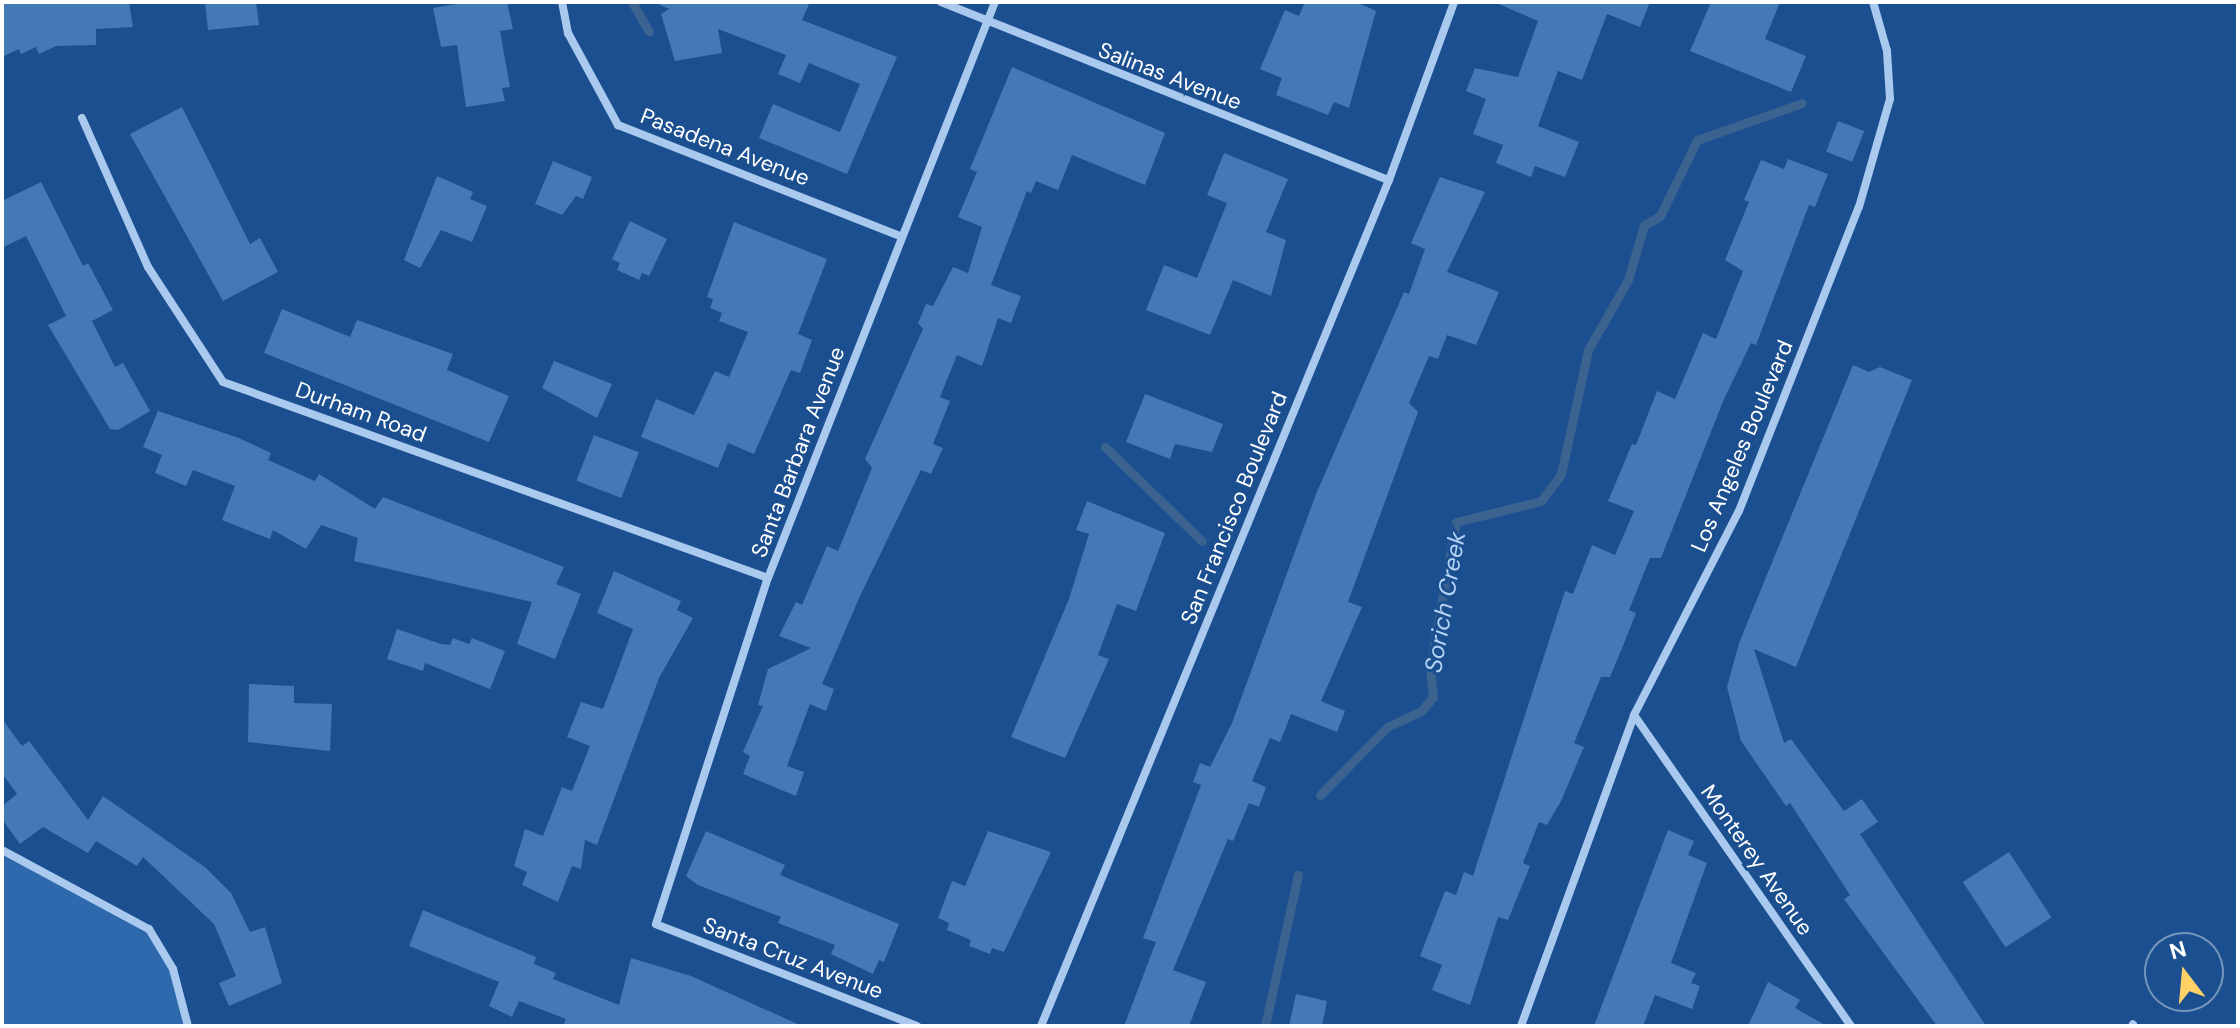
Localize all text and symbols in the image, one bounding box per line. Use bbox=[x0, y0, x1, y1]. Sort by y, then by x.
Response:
street label: Salinas Avenue bbox=[1095, 37, 1245, 115]
street label: Pasadena Avenue bbox=[637, 103, 813, 191]
street label: Los Angeles Boulevard bbox=[1685, 336, 1799, 556]
street label: Santa Barbara Avenue bbox=[746, 343, 850, 561]
street label: Durham Road bbox=[292, 376, 430, 448]
street label: San Francisco Boulevard bbox=[1175, 388, 1293, 628]
water label: Sorich Creek bbox=[1418, 529, 1472, 675]
street label: Monterey Avenue bbox=[1695, 780, 1819, 940]
street label: Santa Cruz Avenue bbox=[699, 911, 887, 1005]
north arrow bbox=[2144, 932, 2224, 1012]
text: N bbox=[2166, 934, 2190, 967]

